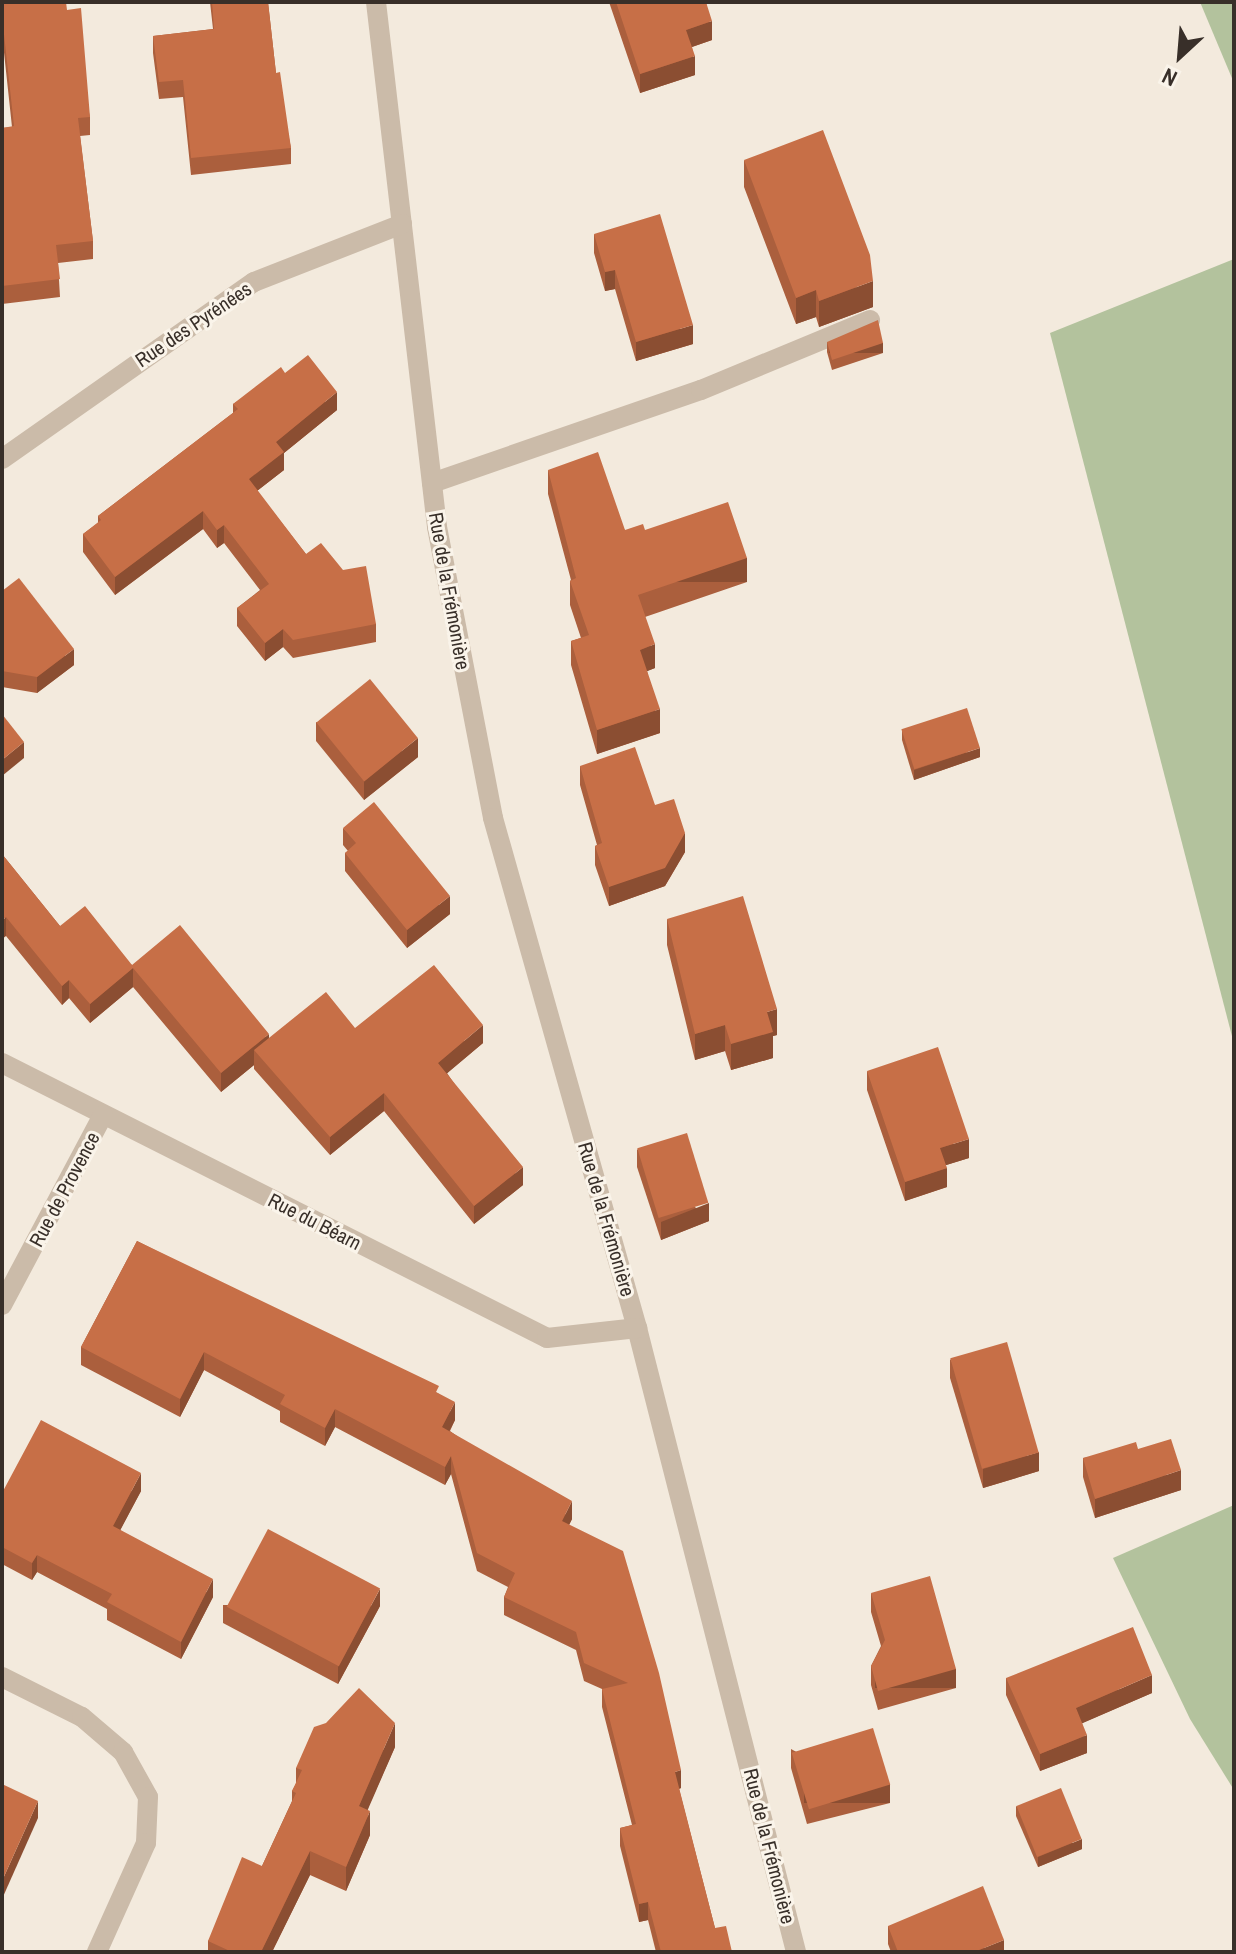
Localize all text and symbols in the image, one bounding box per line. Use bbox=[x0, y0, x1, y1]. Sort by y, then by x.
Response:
north arrow bbox=[1140, 16, 1220, 96]
text: N bbox=[1157, 61, 1182, 94]
street label: Rue des Pyrénées bbox=[130, 276, 256, 372]
street label: Rue de la Frémonière bbox=[424, 510, 476, 672]
street label: Rue de Provence bbox=[24, 1127, 104, 1251]
street label: Rue de la Frémonière bbox=[573, 1139, 641, 1299]
street label: Rue du Béarn bbox=[264, 1187, 366, 1255]
street label: Rue de la Frémonière bbox=[739, 1766, 801, 1926]

